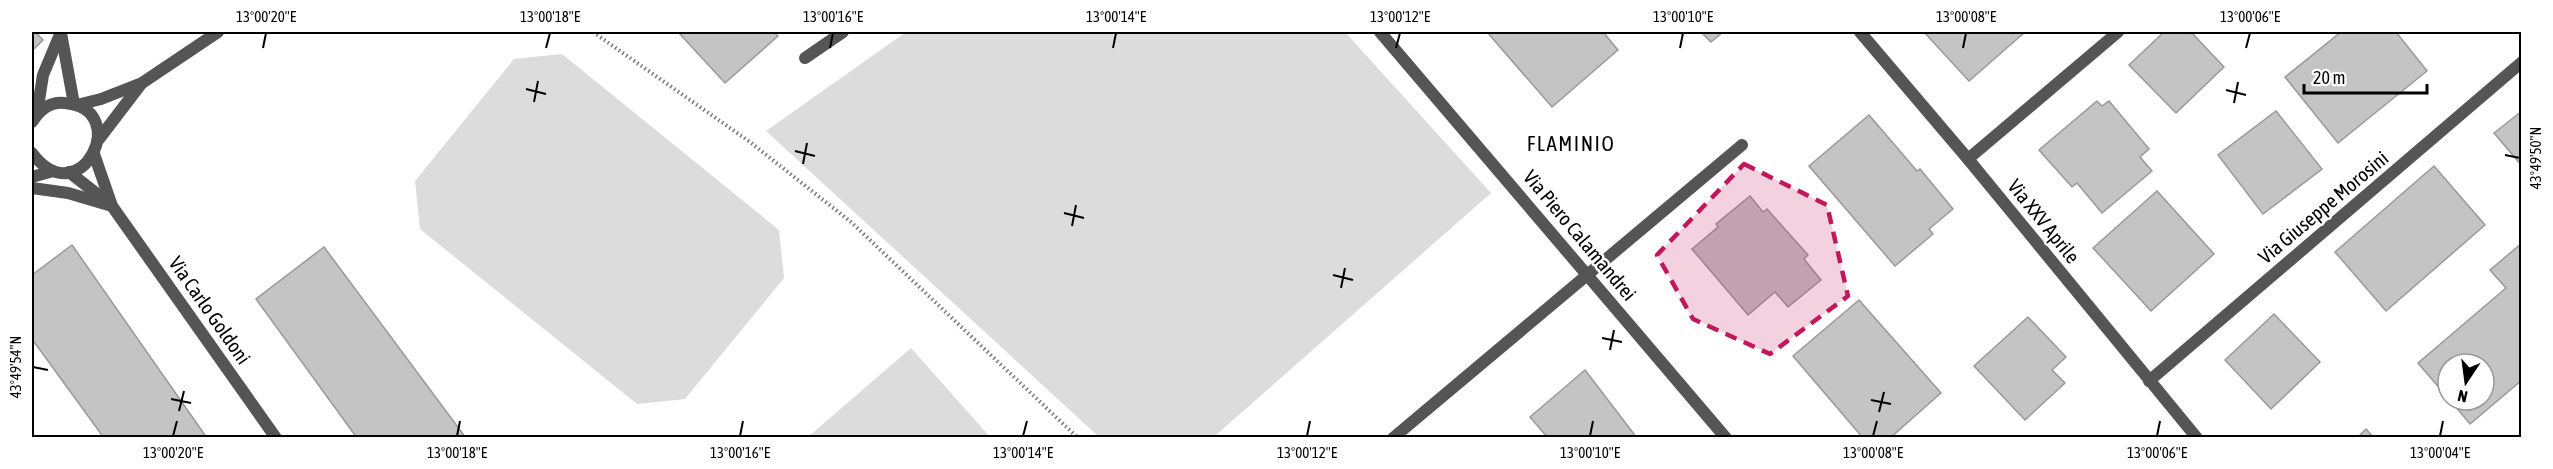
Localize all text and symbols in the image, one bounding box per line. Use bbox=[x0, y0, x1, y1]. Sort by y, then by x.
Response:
text: 13°00'20"E bbox=[236, 8, 297, 25]
text: 13°00'18"E bbox=[520, 8, 581, 25]
text: 13°00'16"E bbox=[803, 8, 864, 25]
text: 13°00'14"E bbox=[1086, 8, 1147, 25]
text: 13°00'12"E bbox=[1370, 8, 1431, 25]
text: 13°00'10"E bbox=[1653, 8, 1714, 25]
text: 13°00'08"E bbox=[1936, 8, 1997, 25]
text: 13°00'06"E bbox=[2220, 8, 2281, 25]
scale bar bbox=[2304, 57, 2427, 95]
text: 20 m bbox=[2313, 67, 2345, 88]
text: 43°49'50"N bbox=[2527, 127, 2544, 189]
district label: FLAMINIO bbox=[1527, 131, 1615, 155]
street label: Via Giuseppe Morosini bbox=[2253, 146, 2393, 268]
street label: Via Piero Calamandrei bbox=[1519, 165, 1641, 305]
street label: Via XXV Aprile bbox=[2003, 175, 2085, 267]
street label: Via Carlo Goldoni bbox=[164, 252, 256, 368]
text: 43°49'54"N bbox=[7, 336, 24, 398]
north arrow bbox=[2436, 352, 2496, 412]
text: N bbox=[2456, 387, 2469, 406]
text: 13°00'20"E bbox=[143, 444, 204, 461]
text: 13°00'18"E bbox=[427, 444, 488, 461]
text: 13°00'16"E bbox=[710, 444, 771, 461]
text: 13°00'14"E bbox=[993, 444, 1054, 461]
text: 13°00'12"E bbox=[1277, 444, 1338, 461]
text: 13°00'10"E bbox=[1560, 444, 1621, 461]
text: 13°00'08"E bbox=[1843, 444, 1904, 461]
text: 13°00'06"E bbox=[2127, 444, 2188, 461]
text: 13°00'04"E bbox=[2410, 444, 2471, 461]

